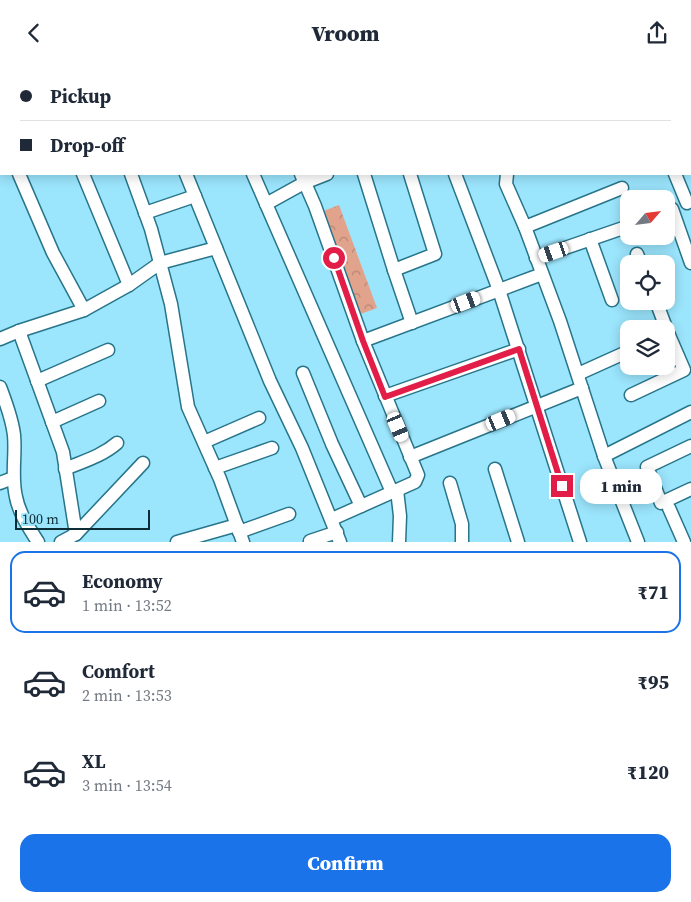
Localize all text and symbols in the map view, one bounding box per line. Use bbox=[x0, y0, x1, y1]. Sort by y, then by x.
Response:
text: Vroom bbox=[311, 18, 380, 48]
icon: back bbox=[20, 19, 48, 47]
icon: share bbox=[643, 19, 671, 47]
text: Pickup bbox=[50, 83, 111, 109]
text: Drop-off bbox=[50, 132, 124, 158]
north arrow bbox=[620, 190, 675, 245]
map controls bbox=[620, 190, 675, 375]
car bbox=[537, 240, 570, 264]
route start bbox=[323, 247, 345, 269]
button: locate bbox=[620, 255, 675, 310]
car bbox=[449, 290, 482, 314]
button: layers bbox=[620, 320, 675, 375]
car bbox=[484, 407, 517, 433]
car bbox=[385, 410, 410, 444]
callout: 1 min bbox=[580, 469, 662, 503]
route end bbox=[551, 475, 573, 497]
text: 1 min bbox=[600, 475, 642, 497]
scale bar bbox=[15, 507, 150, 530]
text: 100 m bbox=[22, 509, 59, 529]
text: Economy bbox=[82, 568, 163, 594]
icon: car bbox=[22, 570, 67, 615]
text: ₹71 bbox=[638, 579, 669, 605]
text: 1 min · 13:52 bbox=[82, 594, 172, 616]
text: Comfort bbox=[82, 658, 155, 684]
icon: car bbox=[22, 660, 67, 705]
text: ₹95 bbox=[638, 669, 669, 695]
text: 2 min · 13:53 bbox=[82, 684, 172, 706]
text: XL bbox=[82, 748, 105, 774]
icon: car bbox=[22, 750, 67, 795]
text: ₹120 bbox=[627, 759, 669, 785]
text: 3 min · 13:54 bbox=[82, 774, 172, 796]
button: Confirm bbox=[20, 834, 671, 892]

